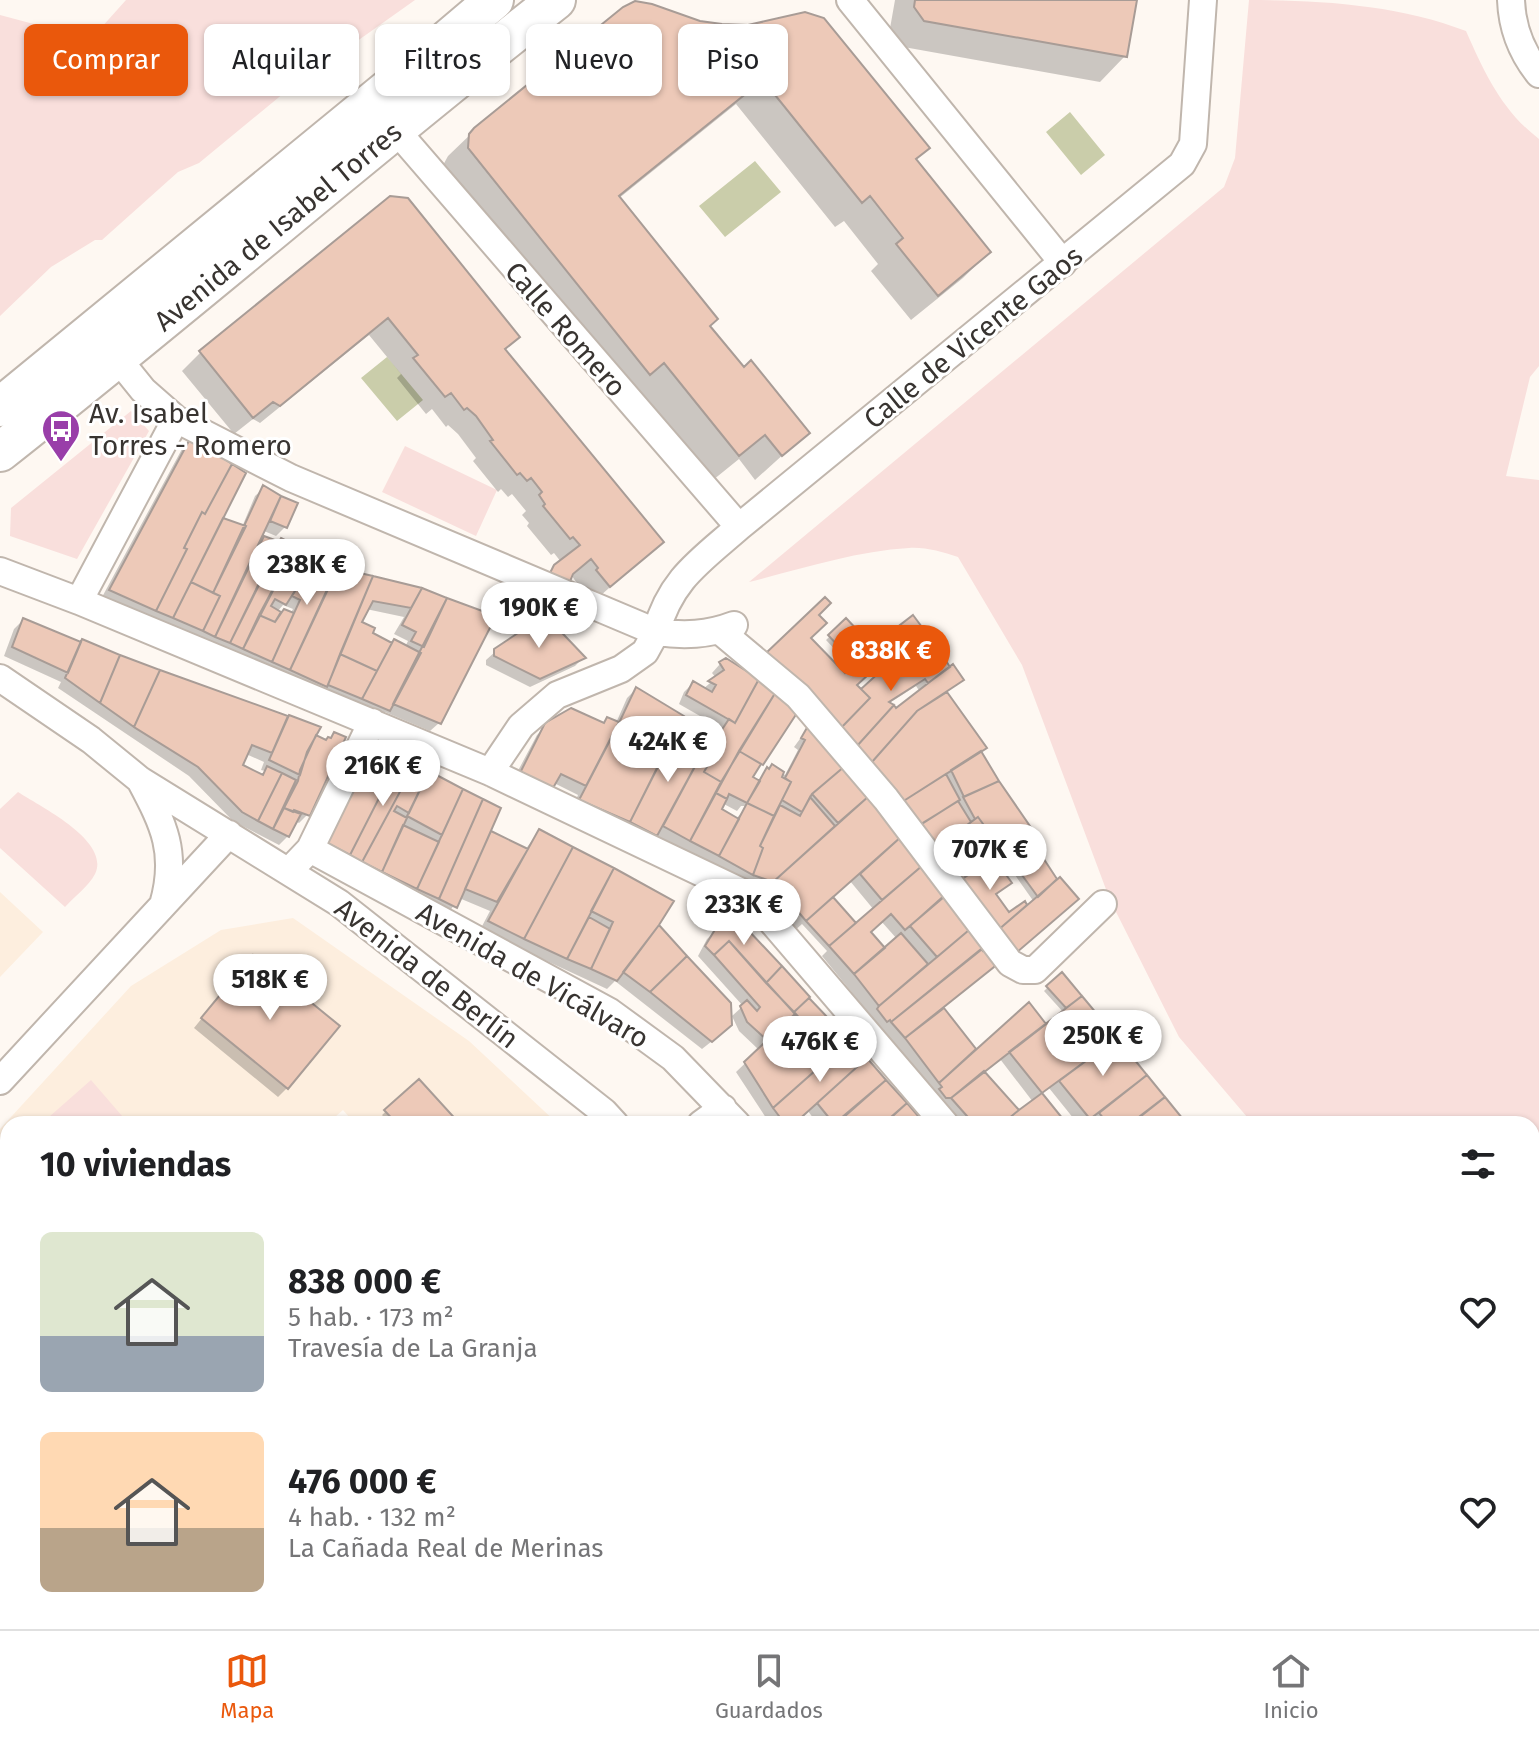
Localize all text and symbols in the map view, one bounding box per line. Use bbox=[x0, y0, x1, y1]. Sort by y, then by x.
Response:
chip: Comprar bbox=[24, 24, 188, 96]
chip: Alquilar bbox=[204, 24, 359, 96]
chip: Filtros bbox=[375, 24, 510, 96]
chip: Nuevo bbox=[526, 24, 662, 96]
chip: Piso bbox=[678, 24, 788, 96]
street label: Avenida de Isabel Torres bbox=[148, 115, 408, 338]
street label: Calle de Vicente Gaos bbox=[857, 239, 1089, 436]
street label: Calle Romero bbox=[498, 255, 633, 403]
place label: Av. Isabel Torres - Romero bbox=[89, 397, 292, 462]
bus stop icon: Av. Isabel Torres - Romero bbox=[40, 408, 82, 463]
pin: 238K € bbox=[242, 539, 372, 607]
text: 238K € bbox=[267, 549, 347, 580]
pin: 190K € bbox=[474, 582, 604, 650]
text: 190K € bbox=[499, 592, 579, 623]
pin: 838K € bbox=[826, 625, 956, 693]
text: 838K € bbox=[850, 635, 932, 666]
pin: 424K € bbox=[603, 716, 733, 784]
text: 424K € bbox=[628, 726, 708, 757]
pin: 216K € bbox=[318, 740, 448, 808]
text: 216K € bbox=[344, 750, 422, 781]
pin: 707K € bbox=[925, 824, 1055, 892]
text: 707K € bbox=[952, 834, 1028, 865]
pin: 233K € bbox=[679, 879, 809, 947]
text: 233K € bbox=[705, 889, 783, 920]
street label: Avenida de Berlín bbox=[328, 892, 525, 1055]
street label: Avenida de Vicálvaro bbox=[411, 896, 655, 1055]
pin: 518K € bbox=[205, 954, 335, 1022]
text: 518K € bbox=[231, 964, 309, 995]
pin: 250K € bbox=[1038, 1010, 1168, 1078]
pin: 476K € bbox=[755, 1016, 885, 1084]
text: 250K € bbox=[1063, 1020, 1143, 1051]
text: 476K € bbox=[781, 1026, 859, 1057]
icon: filters bbox=[1456, 1142, 1500, 1186]
text: 10 viviendas bbox=[40, 1144, 231, 1185]
text: 838 000 € bbox=[288, 1261, 441, 1302]
icon: home bbox=[104, 1264, 200, 1360]
icon: heart bbox=[1456, 1290, 1500, 1334]
text: 5 hab. · 173 m² bbox=[288, 1302, 454, 1333]
text: Travesía de La Granja bbox=[288, 1333, 538, 1364]
text: 476 000 € bbox=[288, 1461, 437, 1502]
icon: home bbox=[104, 1464, 200, 1560]
icon: heart bbox=[1456, 1490, 1500, 1534]
text: 4 hab. · 132 m² bbox=[288, 1502, 456, 1533]
text: La Cañada Real de Merinas bbox=[288, 1533, 603, 1564]
tab: Mapa bbox=[220, 1649, 274, 1724]
tab: Guardados bbox=[715, 1649, 823, 1724]
tab: Inicio bbox=[1263, 1649, 1319, 1724]

